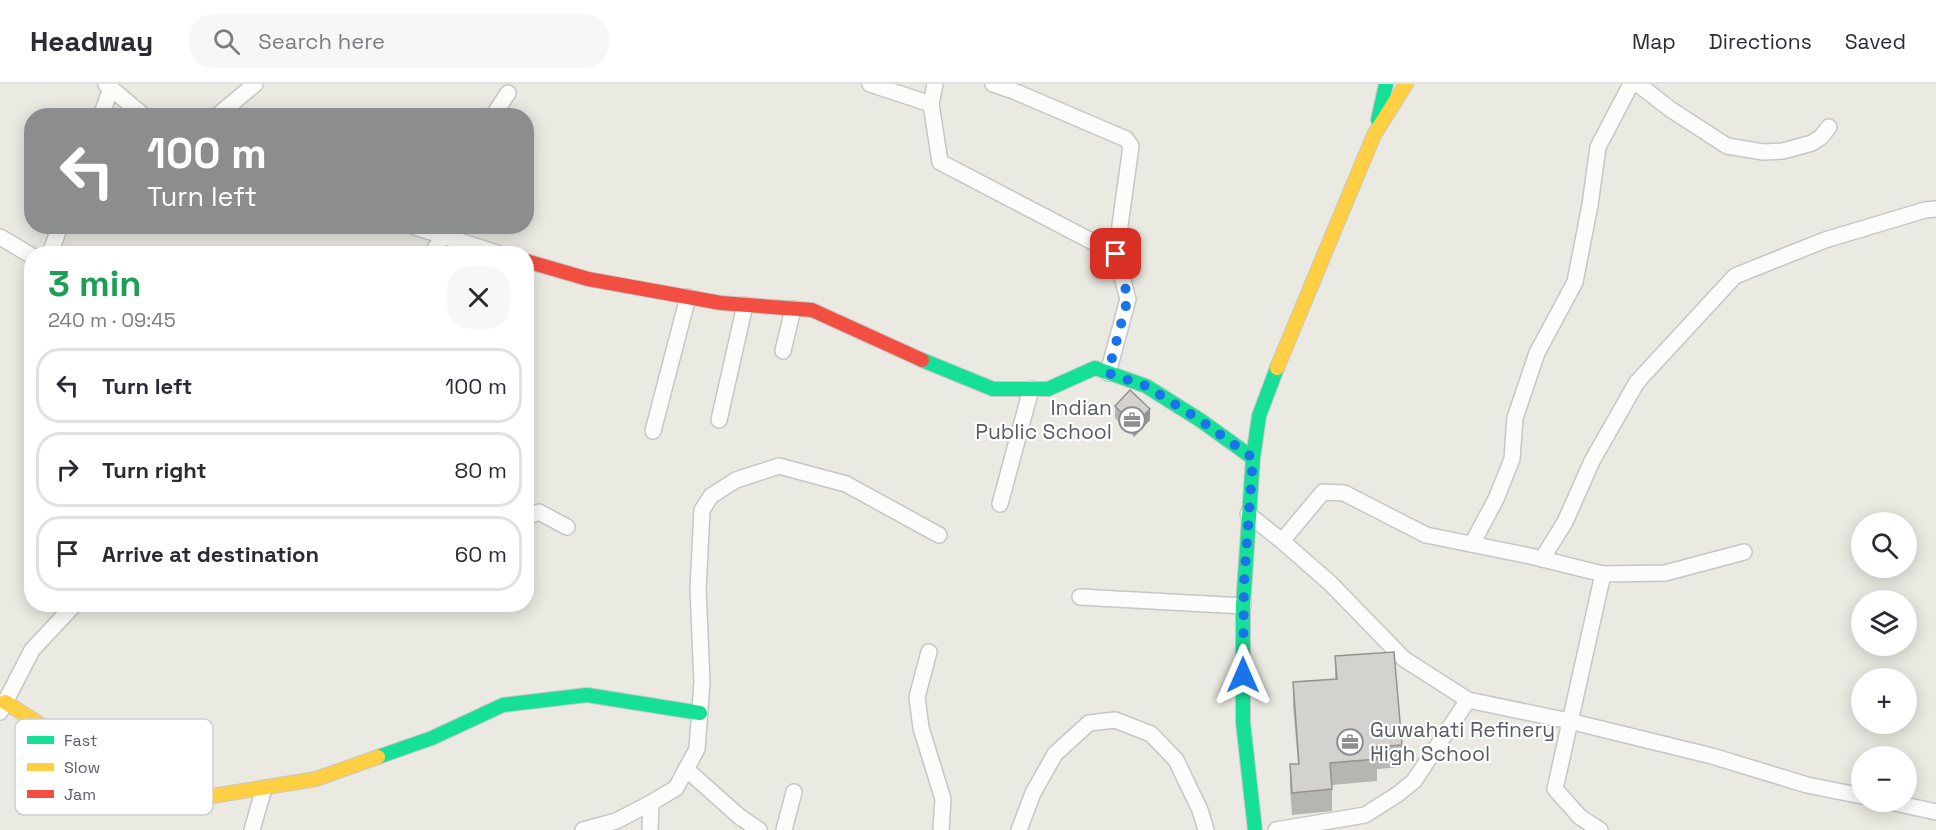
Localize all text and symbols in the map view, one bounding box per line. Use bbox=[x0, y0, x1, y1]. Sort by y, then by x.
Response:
search box bbox=[189, 14, 609, 68]
text: Headway bbox=[30, 23, 153, 59]
icon: search bbox=[210, 25, 243, 58]
text: Search here bbox=[258, 27, 385, 55]
text: Map bbox=[1632, 28, 1676, 55]
text: Directions bbox=[1709, 28, 1812, 55]
text: Saved bbox=[1845, 28, 1906, 55]
text: 100 m bbox=[147, 127, 267, 180]
icon: left bbox=[48, 132, 126, 210]
text: Turn left bbox=[147, 179, 257, 214]
pin bbox=[1090, 228, 1141, 279]
icon: arrive bbox=[1099, 237, 1132, 270]
text: 3 min bbox=[48, 261, 142, 307]
button: close bbox=[447, 266, 510, 329]
text: 240 m · 09:45 bbox=[48, 307, 176, 333]
icon: left bbox=[51, 369, 84, 402]
text: Turn left bbox=[102, 372, 192, 400]
text: 100 m bbox=[445, 372, 507, 400]
place label: Indian Public School bbox=[975, 394, 1112, 445]
office icon: Indian Public School bbox=[1117, 405, 1147, 435]
icon: right bbox=[51, 453, 84, 486]
text: Turn right bbox=[102, 456, 207, 484]
text: 80 m bbox=[455, 456, 507, 484]
map controls bbox=[1851, 512, 1917, 812]
button: search bbox=[1851, 512, 1917, 578]
icon: arrive bbox=[51, 537, 84, 570]
text: Arrive at destination bbox=[102, 540, 319, 568]
text: 60 m bbox=[455, 540, 507, 568]
button: layers bbox=[1851, 590, 1917, 656]
position arrow bbox=[1211, 643, 1275, 707]
button: + bbox=[1851, 668, 1917, 734]
place label: Guwahati Refinery High School bbox=[1370, 716, 1555, 767]
legend bbox=[15, 719, 213, 815]
office icon: Guwahati Refinery High School bbox=[1335, 727, 1365, 757]
text: Fast bbox=[64, 730, 97, 751]
button: − bbox=[1851, 746, 1917, 812]
text: Slow bbox=[64, 757, 100, 778]
text: Jam bbox=[64, 784, 96, 805]

